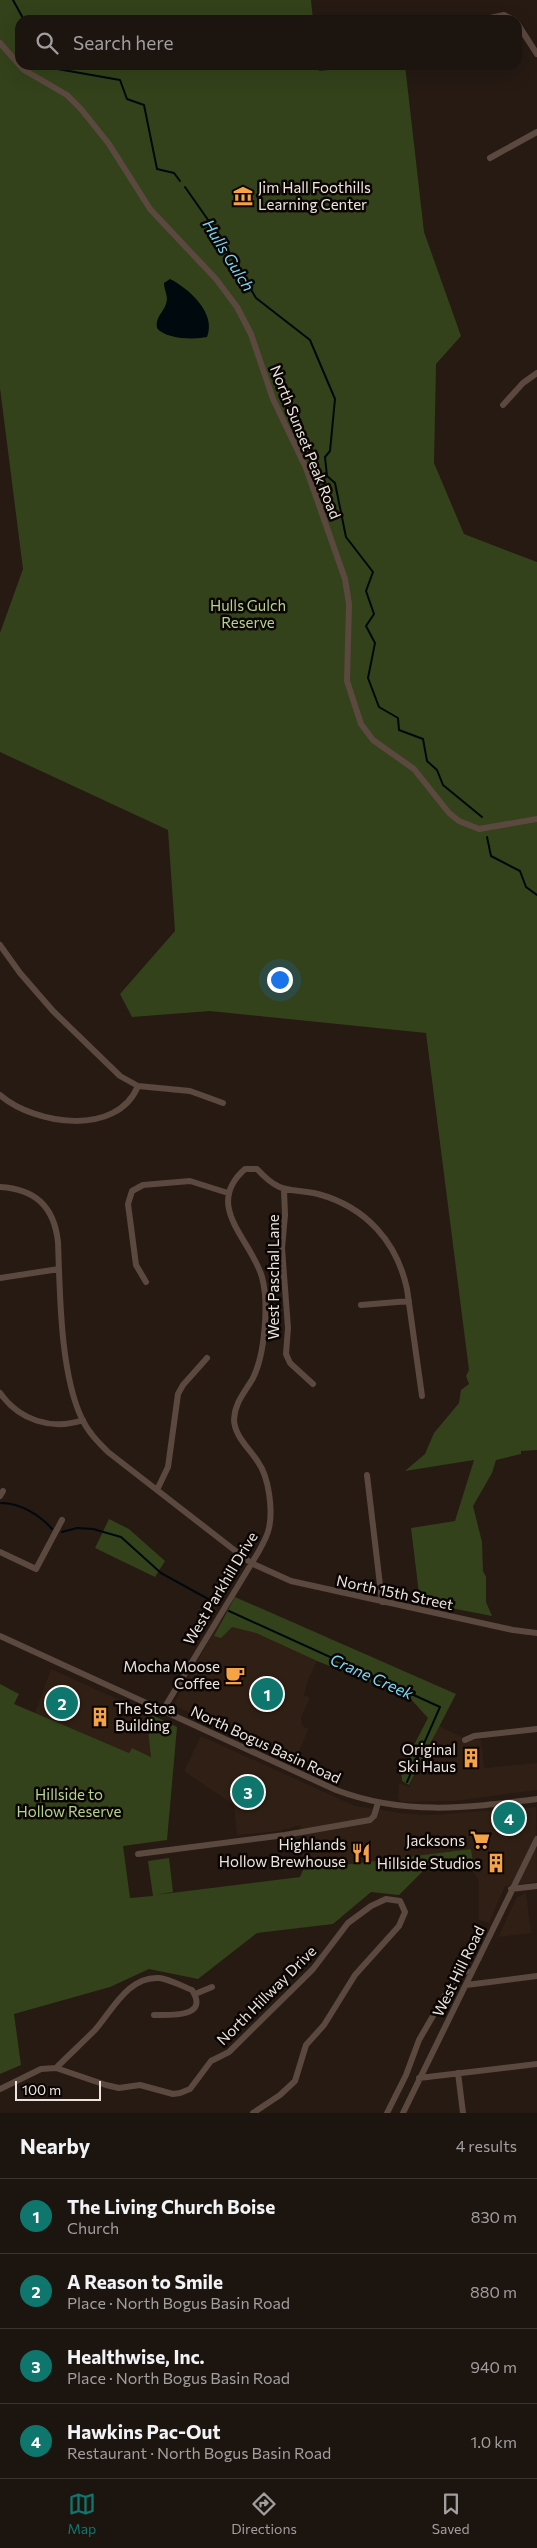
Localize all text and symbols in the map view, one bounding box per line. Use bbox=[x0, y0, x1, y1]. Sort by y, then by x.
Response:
search box bbox=[15, 15, 522, 70]
icon: search bbox=[33, 29, 61, 57]
text: Search here bbox=[73, 31, 173, 54]
place label: Jim Hall Foothills Learning Center bbox=[258, 178, 371, 213]
museum icon: Jim Hall Foothills Learning Center bbox=[232, 185, 254, 207]
water label: Hulls Gulch bbox=[199, 216, 259, 294]
street label: North Sunset Peak Road bbox=[267, 362, 345, 522]
park label: Hulls Gulch Reserve bbox=[210, 596, 286, 631]
your location bbox=[267, 967, 293, 993]
street label: West Paschal Lane bbox=[264, 1214, 282, 1340]
street label: West Parkhill Drive bbox=[179, 1528, 261, 1648]
street label: North 15th Street bbox=[335, 1571, 455, 1613]
water label: Crane Creek bbox=[328, 1649, 417, 1703]
place label: Mocha Moose Coffee bbox=[123, 1657, 220, 1692]
cafe icon: Mocha Moose Coffee bbox=[224, 1664, 246, 1686]
pin: 1 bbox=[251, 1675, 283, 1713]
pin: 2 bbox=[46, 1684, 78, 1722]
place label: The Stoa Building bbox=[115, 1699, 176, 1734]
street label: North Bogus Basin Road bbox=[188, 1701, 344, 1787]
building icon: The Stoa Building bbox=[89, 1706, 111, 1728]
place label: Original Ski Haus bbox=[398, 1740, 456, 1775]
building icon: Original Ski Haus bbox=[460, 1747, 482, 1769]
pin: 3 bbox=[232, 1773, 264, 1811]
park label: Hillside to Hollow Reserve bbox=[17, 1785, 122, 1820]
pin: 4 bbox=[493, 1799, 525, 1837]
supermarket icon: Jacksons bbox=[469, 1829, 491, 1851]
place label: Jacksons bbox=[406, 1831, 465, 1849]
place label: Highlands Hollow Brewhouse bbox=[219, 1835, 346, 1870]
restaurant icon: Highlands Hollow Brewhouse bbox=[350, 1842, 372, 1864]
building icon: Hillside Studios bbox=[485, 1852, 507, 1874]
place label: Hillside Studios bbox=[377, 1854, 481, 1872]
street label: West Hill Road bbox=[428, 1923, 488, 2019]
street label: North Hillway Drive bbox=[213, 1942, 319, 2048]
scale bar bbox=[15, 2078, 101, 2101]
text: 100 m bbox=[22, 2081, 61, 2098]
text: Nearby bbox=[20, 2133, 90, 2158]
text: 4 results bbox=[456, 2136, 517, 2155]
text: The Living Church Boise bbox=[67, 2195, 275, 2218]
text: 1 bbox=[32, 2207, 40, 2226]
text: 830 m bbox=[471, 2207, 517, 2226]
text: Church bbox=[67, 2218, 119, 2237]
text: A Reason to Smile bbox=[67, 2270, 223, 2293]
text: 2 bbox=[31, 2282, 41, 2301]
text: 880 m bbox=[470, 2282, 517, 2301]
text: Place · North Bogus Basin Road bbox=[67, 2293, 290, 2312]
text: Healthwise, Inc. bbox=[67, 2345, 205, 2368]
text: 3 bbox=[31, 2357, 41, 2376]
text: 940 m bbox=[470, 2357, 517, 2376]
text: Place · North Bogus Basin Road bbox=[67, 2368, 290, 2387]
text: Hawkins Pac-Out bbox=[67, 2420, 220, 2443]
text: 4 bbox=[31, 2432, 41, 2451]
text: 1.0 km bbox=[471, 2432, 517, 2451]
text: Restaurant · North Bogus Basin Road bbox=[67, 2443, 331, 2462]
tab: Map bbox=[67, 2490, 96, 2537]
tab: Directions bbox=[231, 2490, 297, 2537]
tab: Saved bbox=[432, 2490, 470, 2537]

